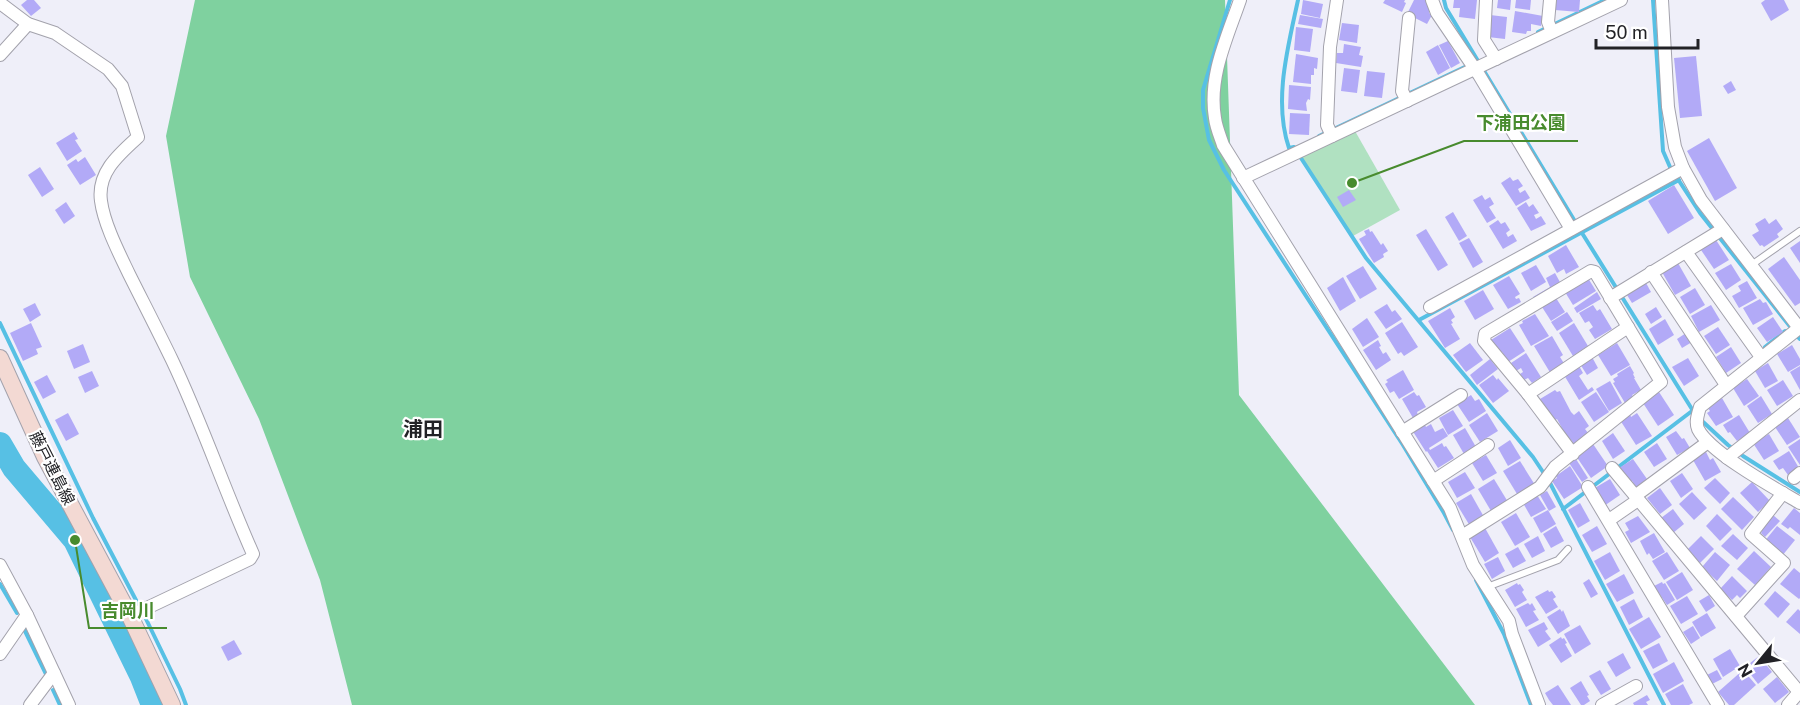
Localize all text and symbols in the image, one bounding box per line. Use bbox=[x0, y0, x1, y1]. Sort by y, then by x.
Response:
scale bar bbox=[1596, 12, 1698, 50]
text: 50 m bbox=[1605, 22, 1648, 43]
callout: 下浦田公園 bbox=[1464, 105, 1578, 141]
text: 下浦田公園 bbox=[1476, 112, 1566, 133]
district label: 浦田 bbox=[403, 417, 443, 441]
street label: 藤戸連島線 bbox=[25, 428, 79, 508]
callout: 吉岡川 bbox=[89, 592, 167, 628]
text: 吉岡川 bbox=[101, 600, 155, 621]
north arrow bbox=[1728, 633, 1788, 693]
text: N bbox=[1734, 660, 1757, 680]

